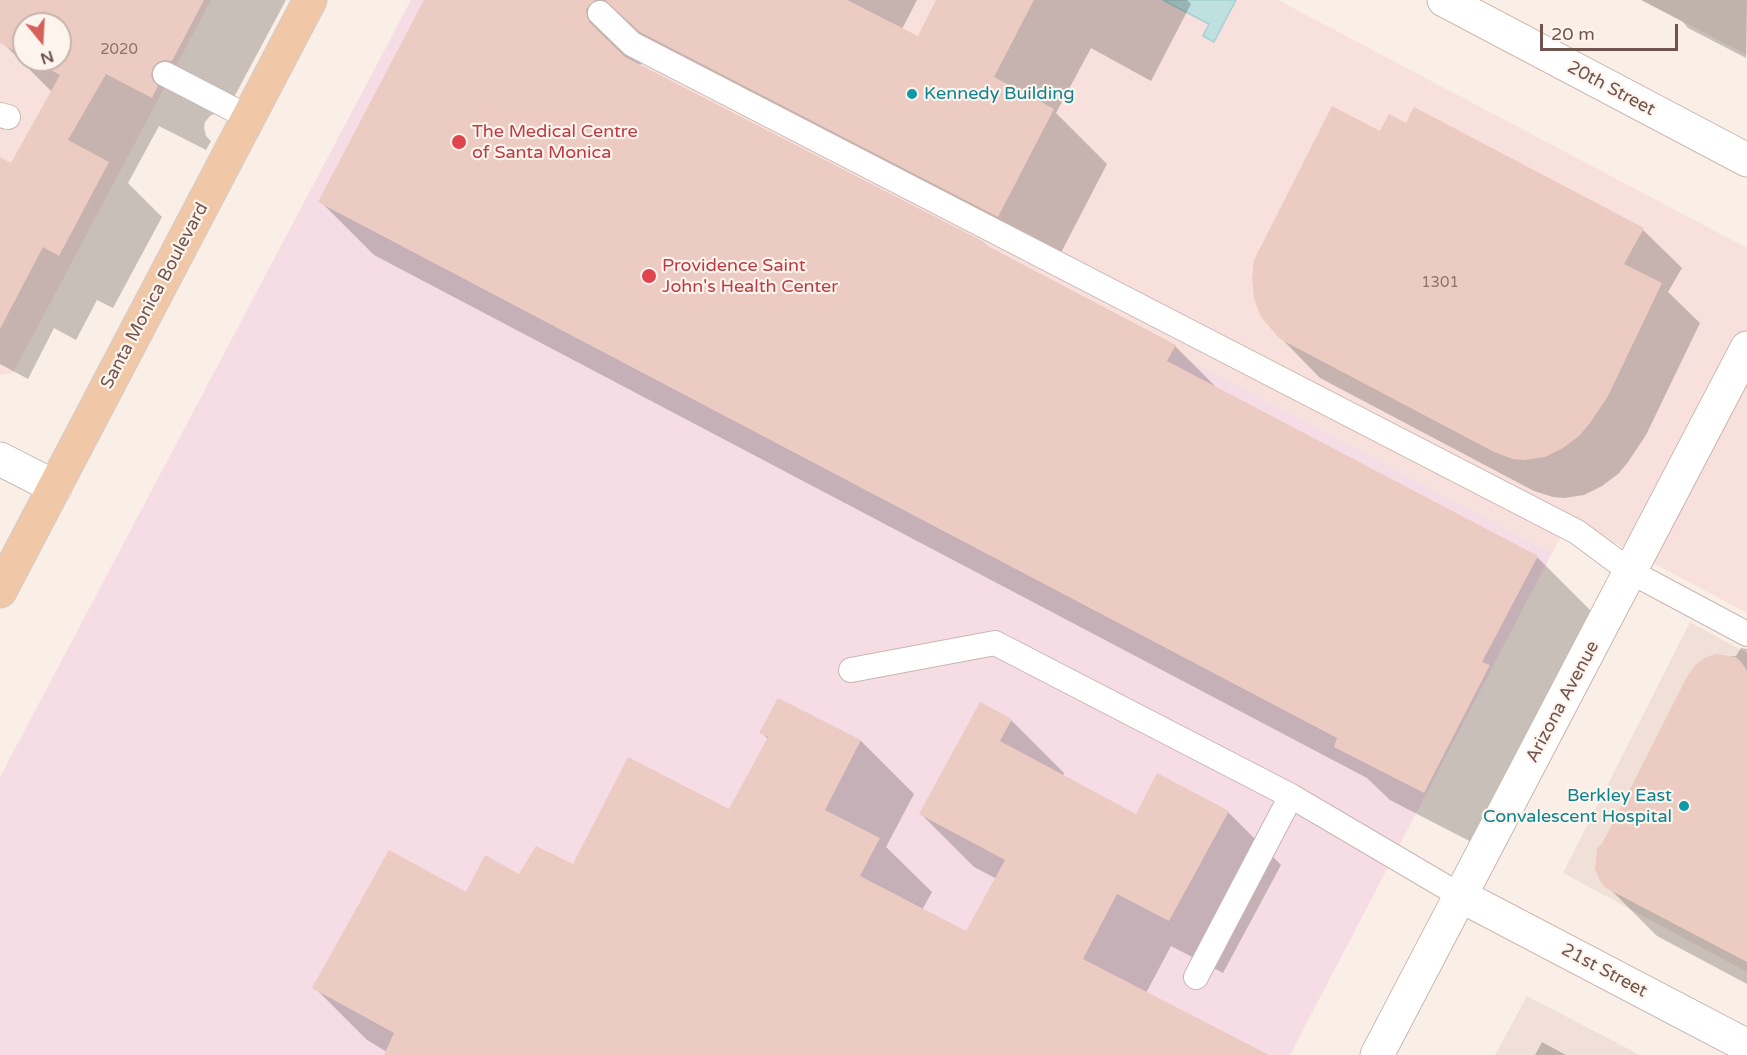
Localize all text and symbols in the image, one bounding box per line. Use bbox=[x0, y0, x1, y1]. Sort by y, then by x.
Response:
north arrow bbox=[12, 12, 72, 72]
scale bar bbox=[1543, 12, 1681, 50]
text: 20 m bbox=[1551, 23, 1595, 45]
house number: 2020 bbox=[100, 41, 138, 59]
text: N bbox=[38, 46, 56, 69]
street label: 20th Street bbox=[1563, 57, 1659, 121]
place label: Kennedy Building bbox=[924, 83, 1074, 105]
marker: Kennedy Building bbox=[905, 87, 919, 101]
place label: The Medical Centre of Santa Monica bbox=[472, 121, 638, 164]
marker: The Medical Centre of Santa Monica bbox=[450, 133, 468, 151]
street label: Santa Monica Boulevard bbox=[97, 199, 213, 393]
place label: Providence Saint John's Health Center bbox=[662, 255, 838, 298]
marker: Providence Saint John's Health Center bbox=[640, 267, 658, 285]
house number: 1301 bbox=[1421, 274, 1459, 292]
street label: Arizona Avenue bbox=[1522, 637, 1604, 767]
place label: Berkley East Convalescent Hospital bbox=[1483, 785, 1672, 828]
marker: Berkley East Convalescent Hospital bbox=[1677, 799, 1691, 813]
street label: 21st Street bbox=[1557, 939, 1651, 1003]

